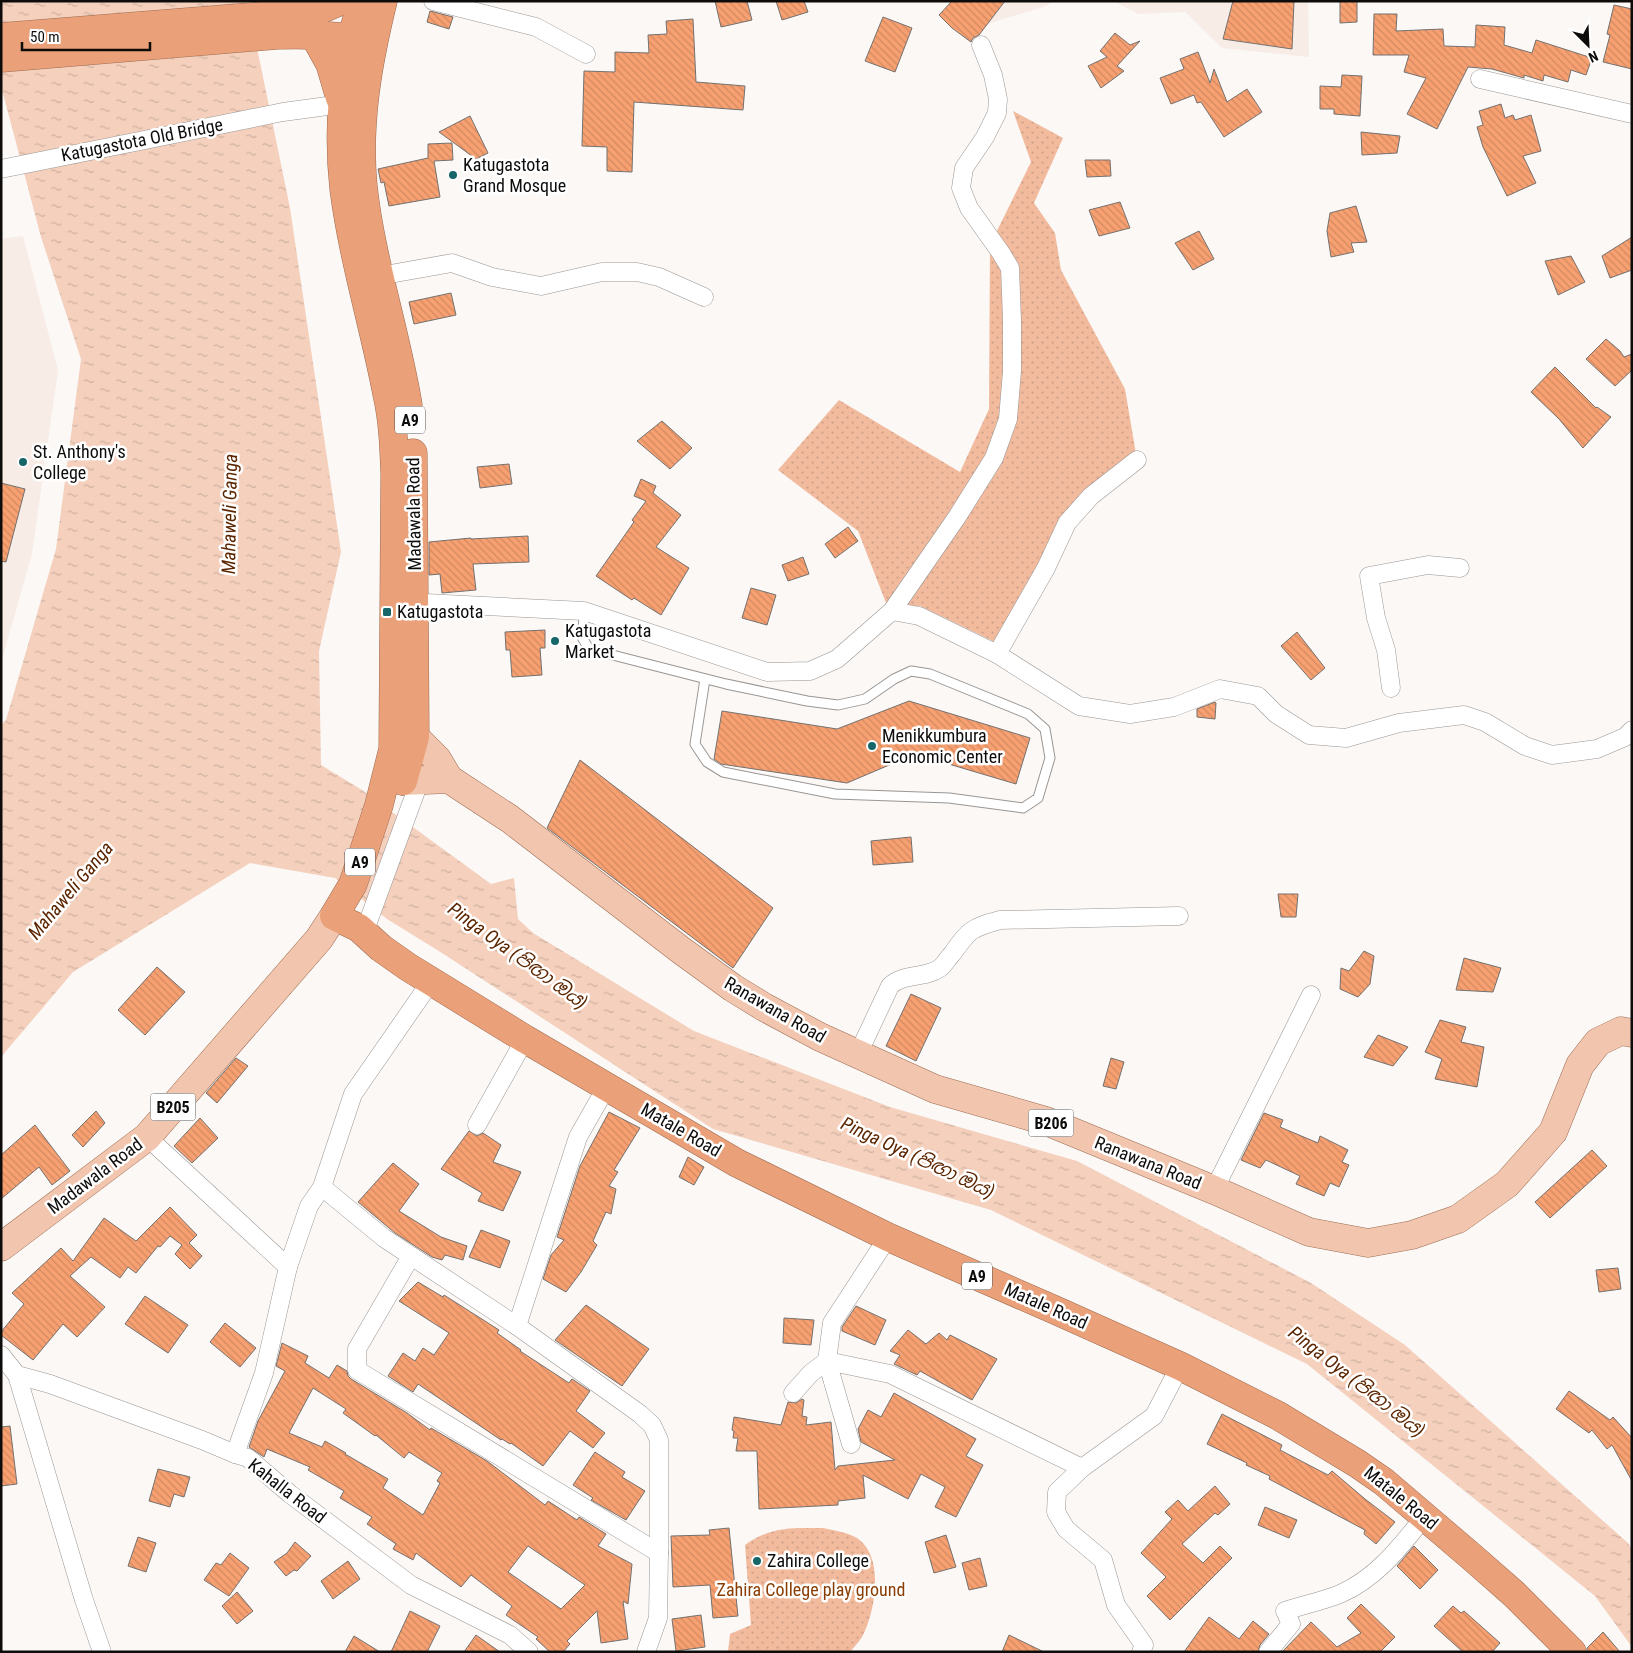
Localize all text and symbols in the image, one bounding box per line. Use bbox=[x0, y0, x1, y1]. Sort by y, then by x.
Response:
scale bar bbox=[22, 20, 150, 52]
north arrow bbox=[1563, 20, 1613, 70]
text: 50 m bbox=[30, 28, 60, 46]
text: N bbox=[1586, 48, 1600, 66]
street label: Katugastota Old Bridge bbox=[59, 114, 224, 165]
place label: Katugastota Grand Mosque bbox=[463, 154, 566, 196]
marker: Katugastota Grand Mosque bbox=[447, 169, 459, 181]
road number: A9 bbox=[395, 406, 425, 434]
place label: St. Anthony's College bbox=[33, 441, 126, 483]
water label: Mahaweli Ganga bbox=[217, 454, 242, 574]
marker: St. Anthony's College bbox=[17, 456, 29, 468]
street label: Madawala Road bbox=[402, 457, 425, 571]
place label: Katugastota bbox=[397, 601, 483, 622]
marker: Katugastota bbox=[381, 606, 393, 618]
place label: Katugastota Market bbox=[565, 620, 651, 662]
marker: Katugastota Market bbox=[549, 635, 561, 647]
place label: Menikkumbura Economic Center bbox=[882, 725, 1003, 767]
marker: Menikkumbura Economic Center bbox=[866, 740, 878, 752]
water label: Mahaweli Ganga bbox=[23, 837, 118, 944]
road number: A9 bbox=[345, 849, 375, 876]
water label: Pinga Oya (පිඟා ඔය) bbox=[443, 897, 592, 1014]
street label: Ranawana Road bbox=[721, 972, 830, 1047]
road number: B205 bbox=[150, 1094, 196, 1120]
street label: Matale Road bbox=[637, 1098, 725, 1161]
road number: B206 bbox=[1028, 1110, 1074, 1136]
water label: Pinga Oya (පිඟා ඔය) bbox=[837, 1112, 998, 1203]
street label: Ranawana Road bbox=[1092, 1132, 1205, 1194]
street label: Madawala Road bbox=[43, 1133, 146, 1218]
road number: A9 bbox=[962, 1262, 992, 1290]
street label: Matale Road bbox=[1001, 1278, 1091, 1333]
water label: Pinga Oya (පිඟා ඔය) bbox=[1284, 1321, 1430, 1442]
street label: Kahalla Road bbox=[244, 1454, 330, 1527]
street label: Matale Road bbox=[1360, 1461, 1443, 1534]
place label: Zahira College bbox=[767, 1550, 869, 1571]
marker: Zahira College bbox=[751, 1555, 763, 1567]
park label: Zahira College play ground bbox=[717, 1579, 905, 1600]

